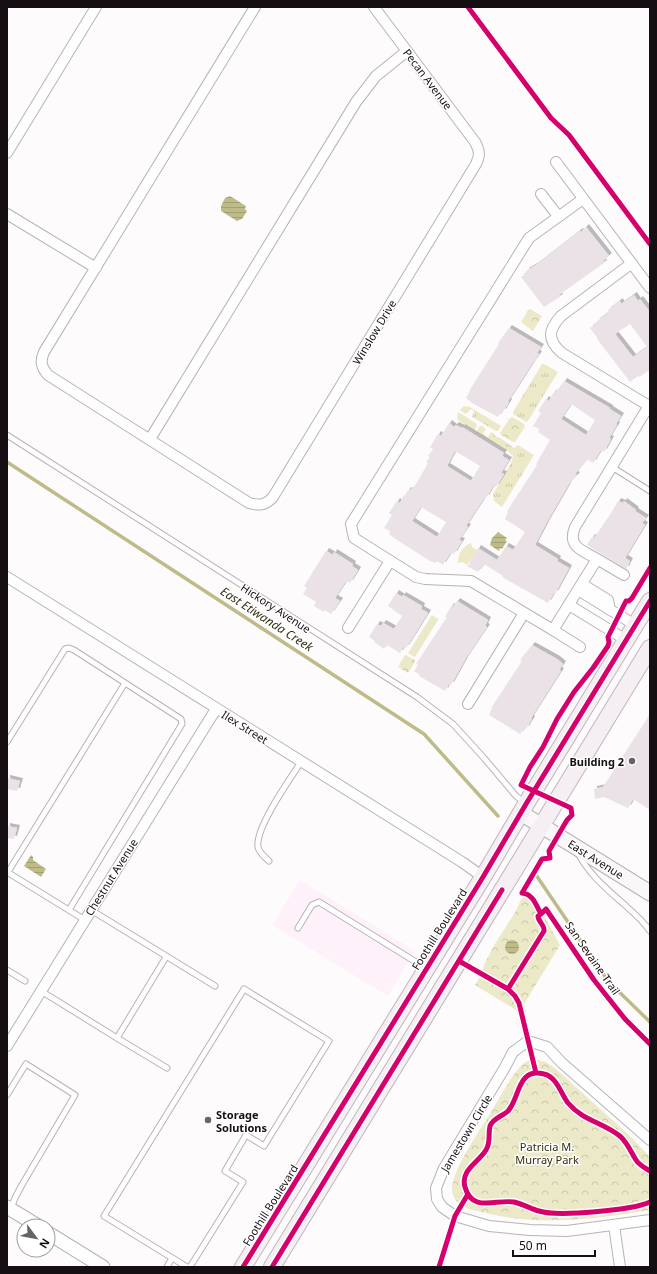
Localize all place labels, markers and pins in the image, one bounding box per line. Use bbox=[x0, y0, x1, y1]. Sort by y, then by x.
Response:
place label: Building 2 bbox=[569, 754, 624, 769]
marker: Building 2 bbox=[627, 756, 637, 766]
place label: Storage Solutions bbox=[216, 1107, 267, 1135]
marker: Storage Solutions bbox=[203, 1115, 213, 1125]

